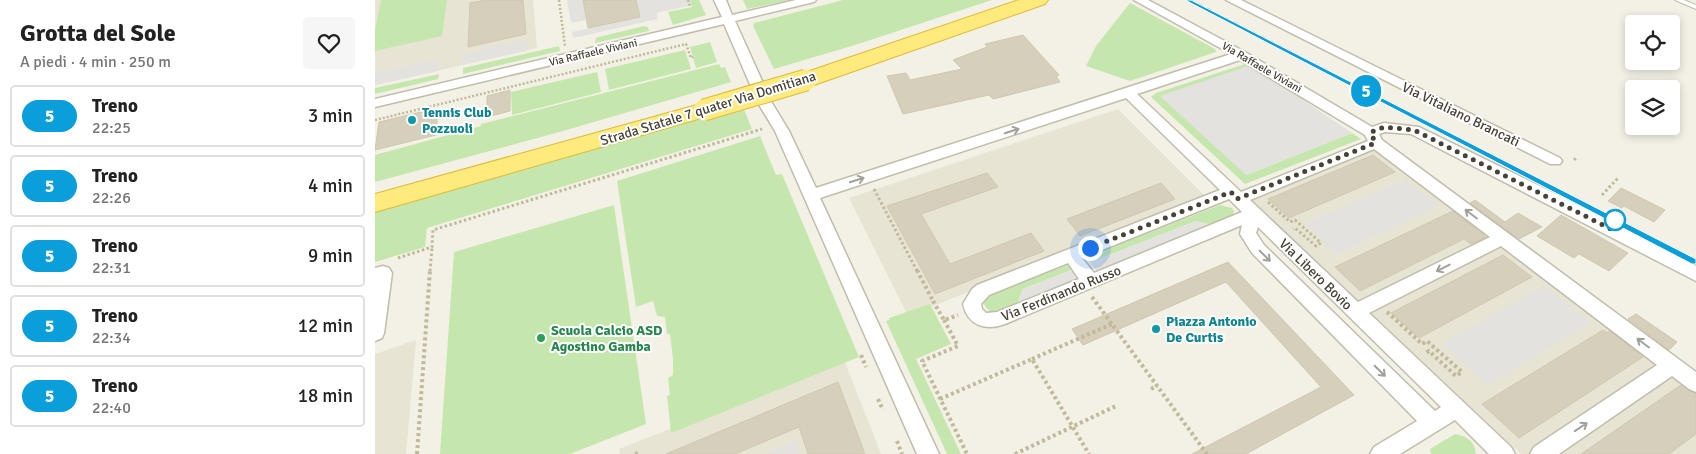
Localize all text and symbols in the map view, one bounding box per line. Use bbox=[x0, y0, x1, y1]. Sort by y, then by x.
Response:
map controls bbox=[1625, 15, 1680, 135]
button: locate bbox=[1625, 15, 1680, 70]
button: heart bbox=[303, 17, 355, 69]
text: Grotta del Sole bbox=[20, 18, 176, 48]
street label: Via Raffaele Viviani bbox=[548, 36, 638, 69]
street label: Via Raffaele Viviani bbox=[1219, 39, 1304, 96]
text: A piedi · 4 min · 250 m bbox=[20, 52, 171, 72]
street label: Strada Statale 7 quater Via Domitiana bbox=[598, 68, 818, 149]
line badge: 5 bbox=[1350, 75, 1382, 107]
street label: Via Vitaliano Brancati bbox=[1399, 79, 1523, 150]
text: 5 bbox=[1361, 80, 1371, 102]
button: layers bbox=[1625, 80, 1680, 135]
text: Treno bbox=[92, 94, 138, 118]
text: 3 min bbox=[308, 104, 353, 128]
place label: Tennis Club Pozzuoli bbox=[422, 104, 492, 137]
text: 5 bbox=[45, 105, 54, 127]
marker: Tennis Club Pozzuoli bbox=[406, 114, 418, 126]
text: 22:25 bbox=[92, 118, 131, 138]
one-way arrow bbox=[1003, 125, 1019, 135]
text: Treno bbox=[92, 164, 138, 188]
text: 4 min bbox=[308, 174, 353, 198]
text: 5 bbox=[45, 175, 54, 197]
one-way arrow bbox=[849, 175, 865, 185]
text: 22:26 bbox=[92, 188, 131, 208]
one-way arrow bbox=[1464, 209, 1478, 219]
unlabelled marker bbox=[1604, 209, 1626, 231]
text: Treno bbox=[92, 234, 138, 258]
street label: Via Libero Bovio bbox=[1275, 235, 1356, 314]
your location bbox=[1078, 236, 1103, 261]
text: 9 min bbox=[308, 244, 353, 268]
text: 5 bbox=[45, 245, 54, 267]
one-way arrow bbox=[1259, 250, 1271, 262]
text: 22:31 bbox=[92, 258, 131, 278]
street label: Via Ferdinando Russo bbox=[999, 262, 1124, 325]
one-way arrow bbox=[1436, 264, 1451, 273]
text: Treno bbox=[92, 304, 138, 328]
place label: Piazza Antonio De Curtis bbox=[1166, 313, 1257, 346]
text: 12 min bbox=[298, 314, 353, 338]
text: 5 bbox=[45, 315, 54, 337]
place label: Scuola Calcio ASD Agostino Gamba bbox=[551, 322, 662, 355]
marker: Piazza Antonio De Curtis bbox=[1150, 323, 1162, 335]
text: 22:34 bbox=[92, 328, 131, 348]
marker: Scuola Calcio ASD Agostino Gamba bbox=[535, 332, 547, 344]
one-way arrow bbox=[1636, 338, 1650, 348]
one-way arrow bbox=[1374, 365, 1386, 377]
text: Treno bbox=[92, 374, 138, 398]
text: 18 min bbox=[298, 384, 353, 408]
text: 5 bbox=[45, 385, 54, 407]
text: 22:40 bbox=[92, 398, 131, 418]
one-way arrow bbox=[1574, 422, 1588, 432]

